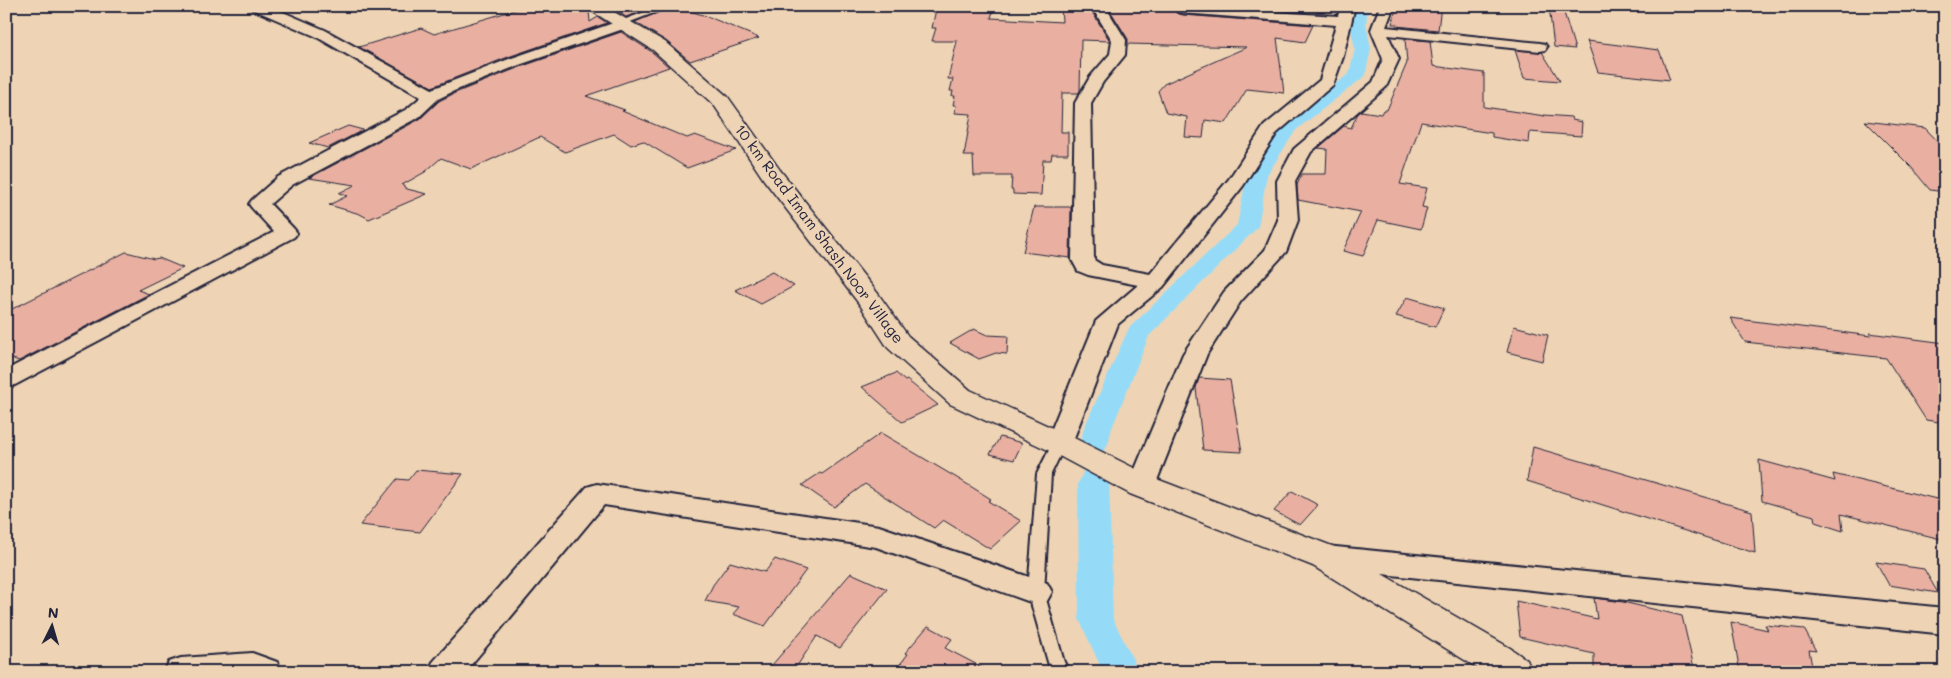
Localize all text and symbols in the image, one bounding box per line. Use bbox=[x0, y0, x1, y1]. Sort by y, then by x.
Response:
street label: 10 km Road Imam Shash Noor Village bbox=[731, 120, 909, 347]
north arrow bbox=[28, 600, 78, 650]
text: N bbox=[47, 603, 59, 622]

